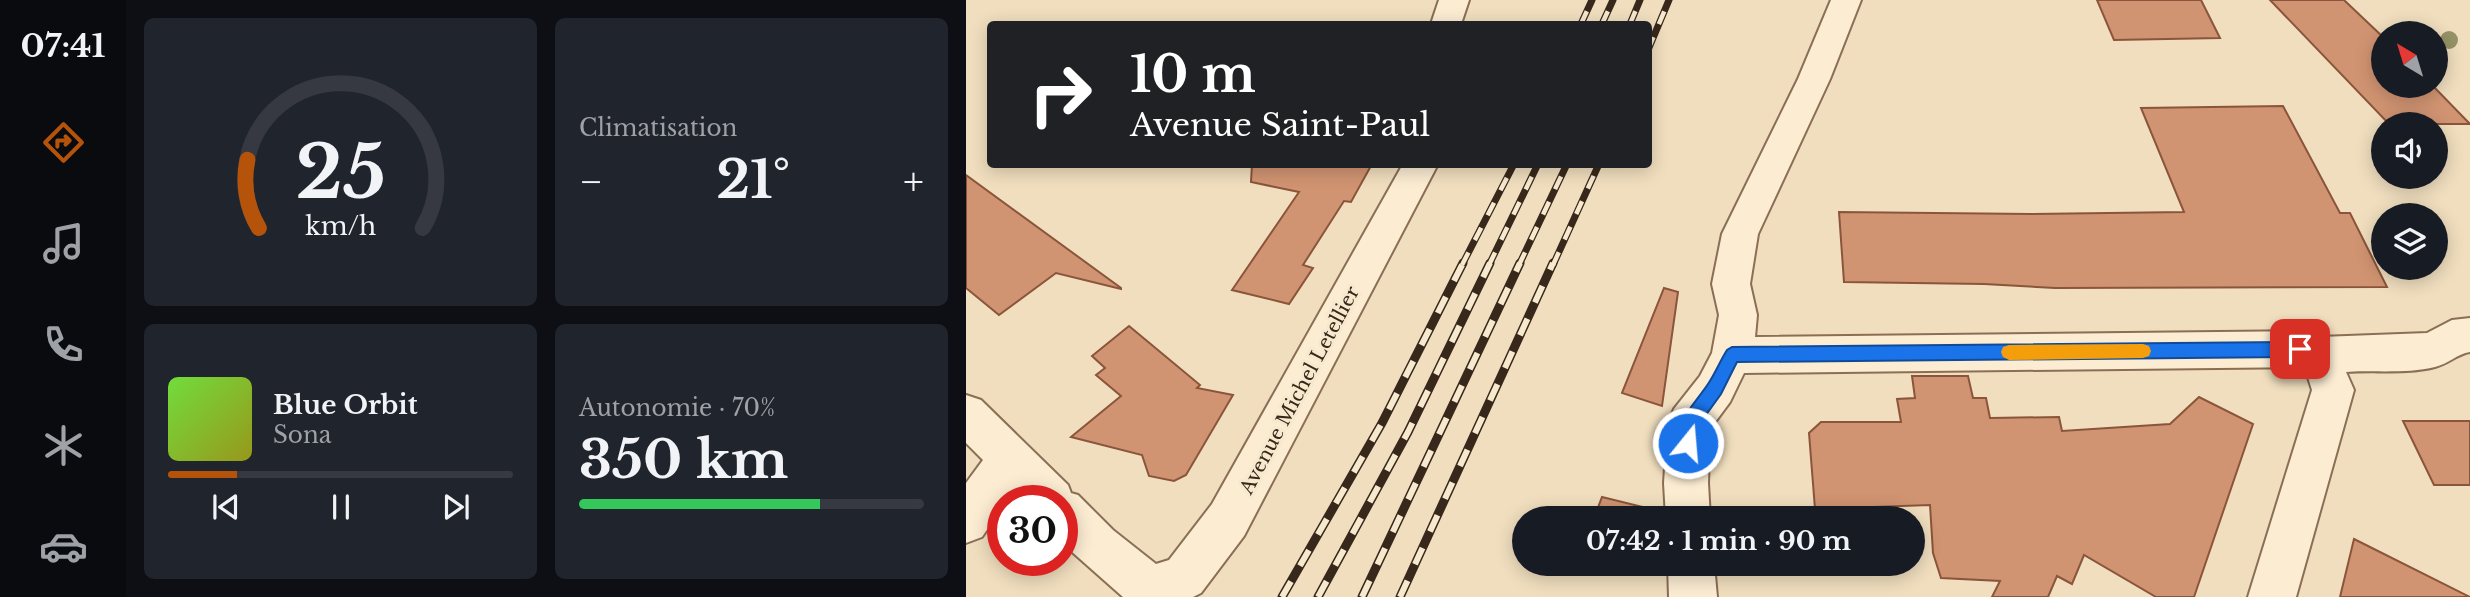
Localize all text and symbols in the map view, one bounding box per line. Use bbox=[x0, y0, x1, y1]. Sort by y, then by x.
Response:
north arrow bbox=[2371, 21, 2448, 98]
map controls bbox=[2371, 21, 2448, 280]
text: 07:41 bbox=[21, 26, 105, 66]
text: 10 m bbox=[1130, 44, 1256, 105]
icon: right bbox=[1015, 49, 1106, 140]
text: Avenue Saint-Paul bbox=[1130, 105, 1430, 145]
button: sound bbox=[2371, 112, 2448, 189]
text: Climatisation bbox=[579, 114, 737, 142]
icon: directions bbox=[39, 118, 88, 167]
text: 25 bbox=[295, 127, 386, 218]
text: 21° bbox=[716, 148, 790, 212]
text: − bbox=[579, 158, 603, 205]
text: + bbox=[903, 158, 924, 205]
button: layers bbox=[2371, 203, 2448, 280]
text: km/h bbox=[305, 211, 376, 242]
icon: music bbox=[39, 219, 88, 268]
street label: Avenue Michel Letellier bbox=[1234, 282, 1364, 499]
pin bbox=[2270, 319, 2330, 379]
icon: phone bbox=[39, 320, 88, 369]
icon: arrive bbox=[2281, 330, 2319, 368]
text: Blue Orbit bbox=[273, 389, 418, 421]
text: Autonomie · 70% bbox=[579, 394, 775, 422]
position arrow bbox=[1651, 406, 1725, 480]
icon: climate bbox=[39, 421, 88, 470]
text: Sona bbox=[273, 421, 331, 449]
text: 350 km bbox=[579, 428, 788, 492]
speed limit sign: 30 bbox=[987, 485, 1078, 576]
icon: previous bbox=[207, 488, 245, 526]
icon: pause bbox=[322, 488, 360, 526]
icon: next bbox=[437, 488, 475, 526]
icon: car bbox=[39, 522, 88, 571]
text: 07:42 · 1 min · 90 m bbox=[1586, 525, 1851, 557]

